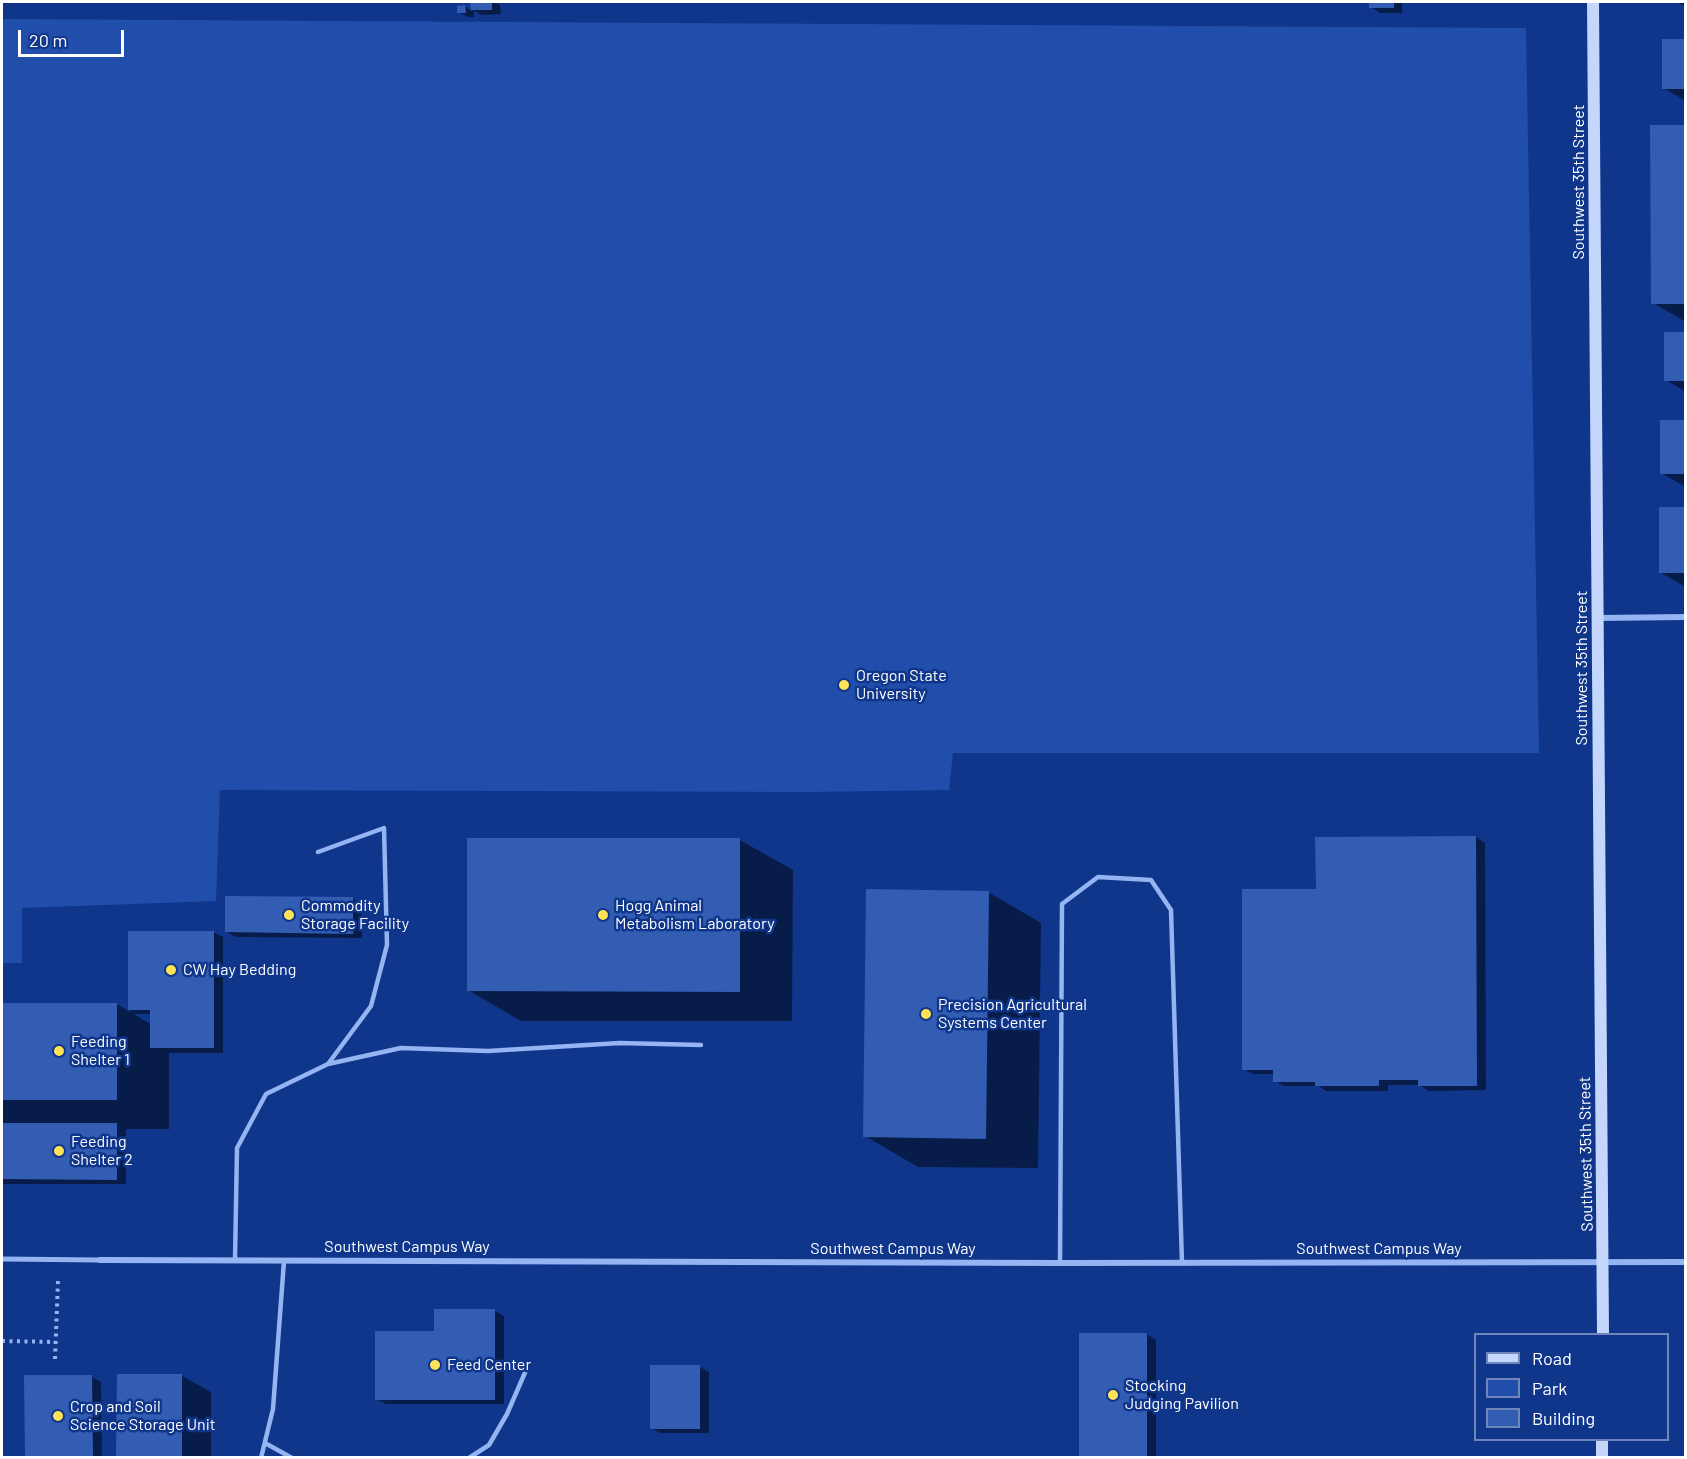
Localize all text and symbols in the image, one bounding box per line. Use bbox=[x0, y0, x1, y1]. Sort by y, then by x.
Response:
scale bar bbox=[21, 18, 128, 56]
text: 20 m bbox=[29, 29, 67, 51]
street label: Southwest 35th Street bbox=[1569, 104, 1589, 260]
street label: Southwest 35th Street bbox=[1572, 590, 1592, 746]
place label: Oregon State University bbox=[856, 666, 947, 704]
marker: Oregon State University bbox=[837, 678, 851, 692]
place label: Commodity Storage Facility bbox=[301, 896, 409, 934]
place label: Hogg Animal Metabolism Laboratory bbox=[615, 896, 775, 934]
marker: Commodity Storage Facility bbox=[282, 908, 296, 922]
marker: Hogg Animal Metabolism Laboratory bbox=[596, 908, 610, 922]
place label: CW Hay Bedding bbox=[183, 960, 296, 980]
marker: CW Hay Bedding bbox=[164, 963, 178, 977]
place label: Precision Agricultural Systems Center bbox=[938, 995, 1087, 1033]
marker: Precision Agricultural Systems Center bbox=[919, 1007, 933, 1021]
place label: Feeding Shelter 1 bbox=[71, 1032, 130, 1070]
marker: Feeding Shelter 1 bbox=[52, 1044, 66, 1058]
street label: Southwest 35th Street bbox=[1575, 1076, 1597, 1232]
place label: Feeding Shelter 2 bbox=[71, 1132, 133, 1170]
marker: Feeding Shelter 2 bbox=[52, 1144, 66, 1158]
street label: Southwest Campus Way bbox=[324, 1237, 490, 1257]
street label: Southwest Campus Way bbox=[810, 1239, 976, 1259]
street label: Southwest Campus Way bbox=[1296, 1239, 1462, 1259]
legend bbox=[1474, 1333, 1669, 1441]
text: Road bbox=[1532, 1347, 1572, 1369]
place label: Feed Center bbox=[447, 1355, 531, 1375]
marker: Feed Center bbox=[428, 1358, 442, 1372]
place label: Stocking Judging Pavilion bbox=[1125, 1376, 1239, 1414]
text: Park bbox=[1532, 1377, 1567, 1399]
marker: Stocking Judging Pavilion bbox=[1106, 1388, 1120, 1402]
place label: Crop and Soil Science Storage Unit bbox=[70, 1397, 216, 1435]
text: Building bbox=[1532, 1407, 1595, 1429]
marker: Crop and Soil Science Storage Unit bbox=[51, 1409, 65, 1423]

